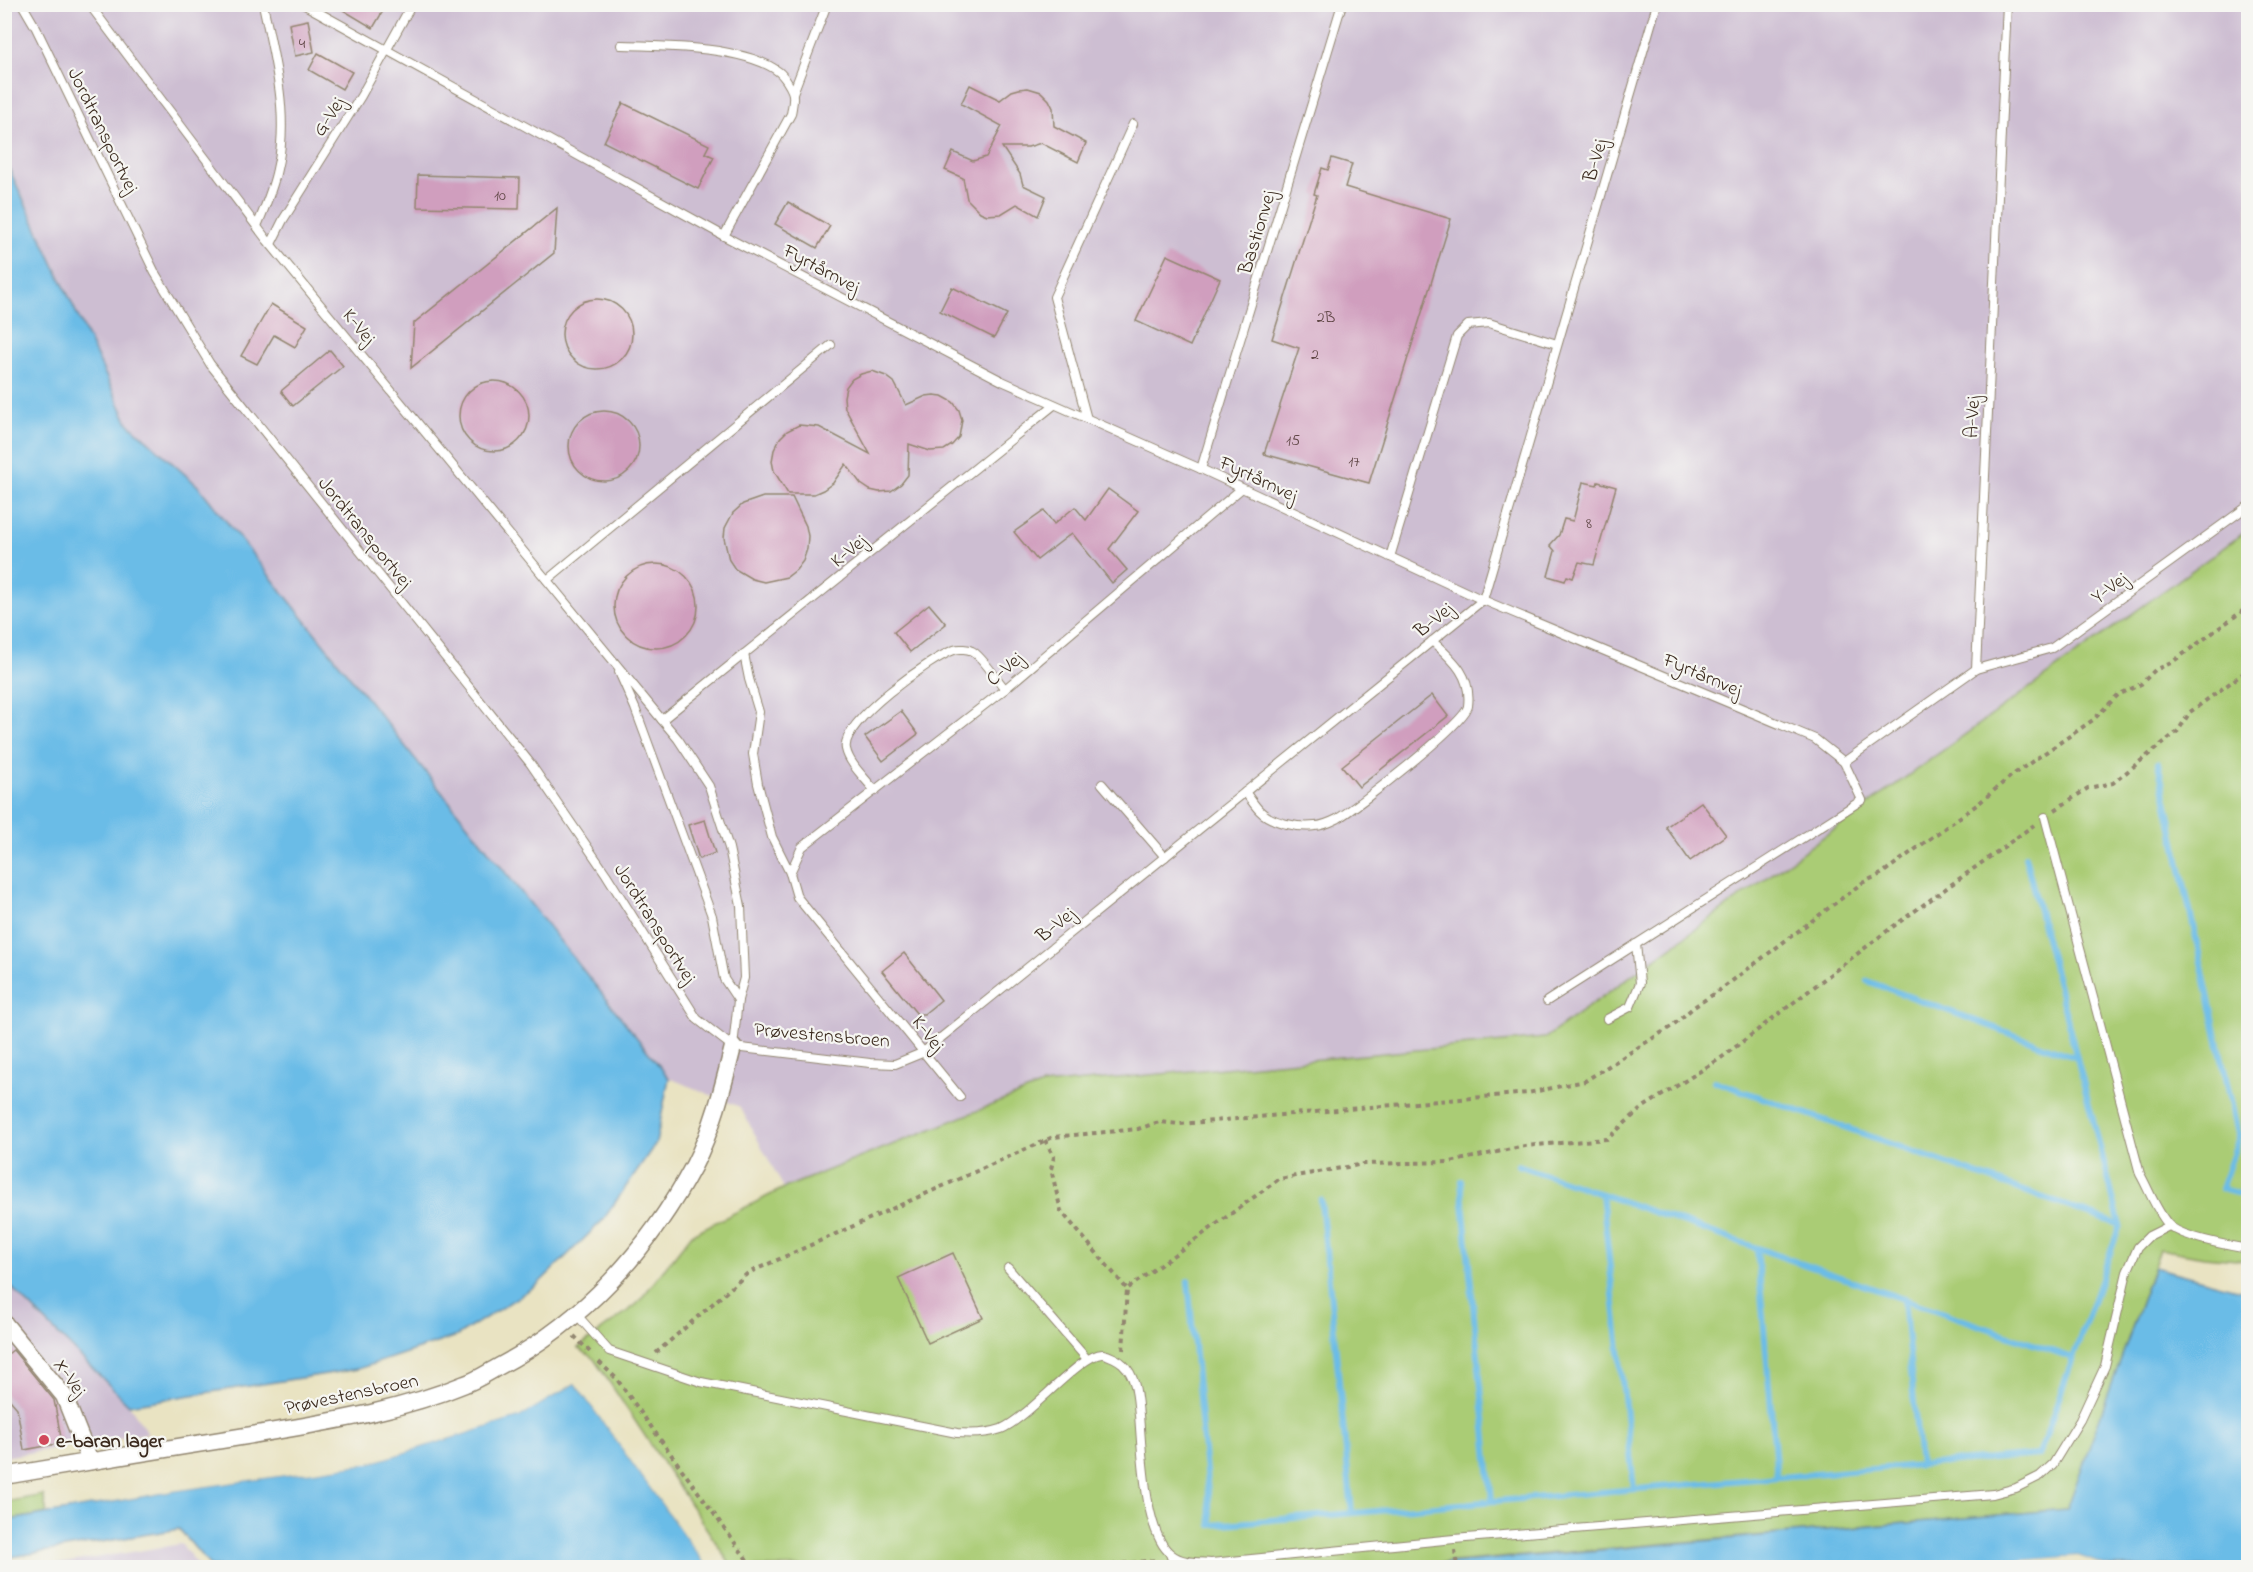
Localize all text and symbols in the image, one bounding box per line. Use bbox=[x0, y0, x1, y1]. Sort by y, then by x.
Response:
house number: 4 bbox=[299, 32, 306, 56]
street label: Jordtransportvej bbox=[59, 63, 145, 200]
street label: G-Vej bbox=[306, 91, 354, 143]
street label: B-Vej bbox=[1576, 135, 1617, 186]
house number: 10 bbox=[494, 184, 506, 208]
street label: Bastionvej bbox=[1232, 186, 1285, 279]
street label: Fyrtårnvej bbox=[776, 237, 865, 303]
street label: K-Vej bbox=[334, 303, 382, 353]
house number: 2B bbox=[1317, 306, 1336, 330]
house number: 2 bbox=[1311, 343, 1319, 367]
street label: A-Vej bbox=[1958, 394, 1989, 439]
house number: 15 bbox=[1286, 429, 1300, 453]
street label: Fyrtårnvej bbox=[1213, 449, 1303, 511]
house number: 17 bbox=[1348, 450, 1360, 474]
street label: Jordtransportvej bbox=[310, 471, 419, 597]
house number: 8 bbox=[1586, 512, 1592, 536]
street label: K-Vej bbox=[825, 528, 875, 576]
street label: Y-Vej bbox=[2086, 565, 2136, 612]
street label: B-Vej bbox=[1408, 595, 1461, 646]
street label: C-Vej bbox=[981, 645, 1031, 694]
street label: Fyrtårnvej bbox=[1657, 646, 1747, 706]
street label: Jordtransportvej bbox=[605, 859, 703, 991]
street label: B-Vej bbox=[1030, 900, 1083, 951]
street label: K-Vej bbox=[904, 1010, 951, 1060]
street label: Prøvestensbroen bbox=[753, 1016, 891, 1057]
street label: X-Vej bbox=[45, 1353, 93, 1404]
street label: Prøvestensbroen bbox=[282, 1367, 421, 1424]
place label: e-baran lager bbox=[56, 1428, 165, 1458]
marker: e-baran lager bbox=[37, 1433, 51, 1447]

